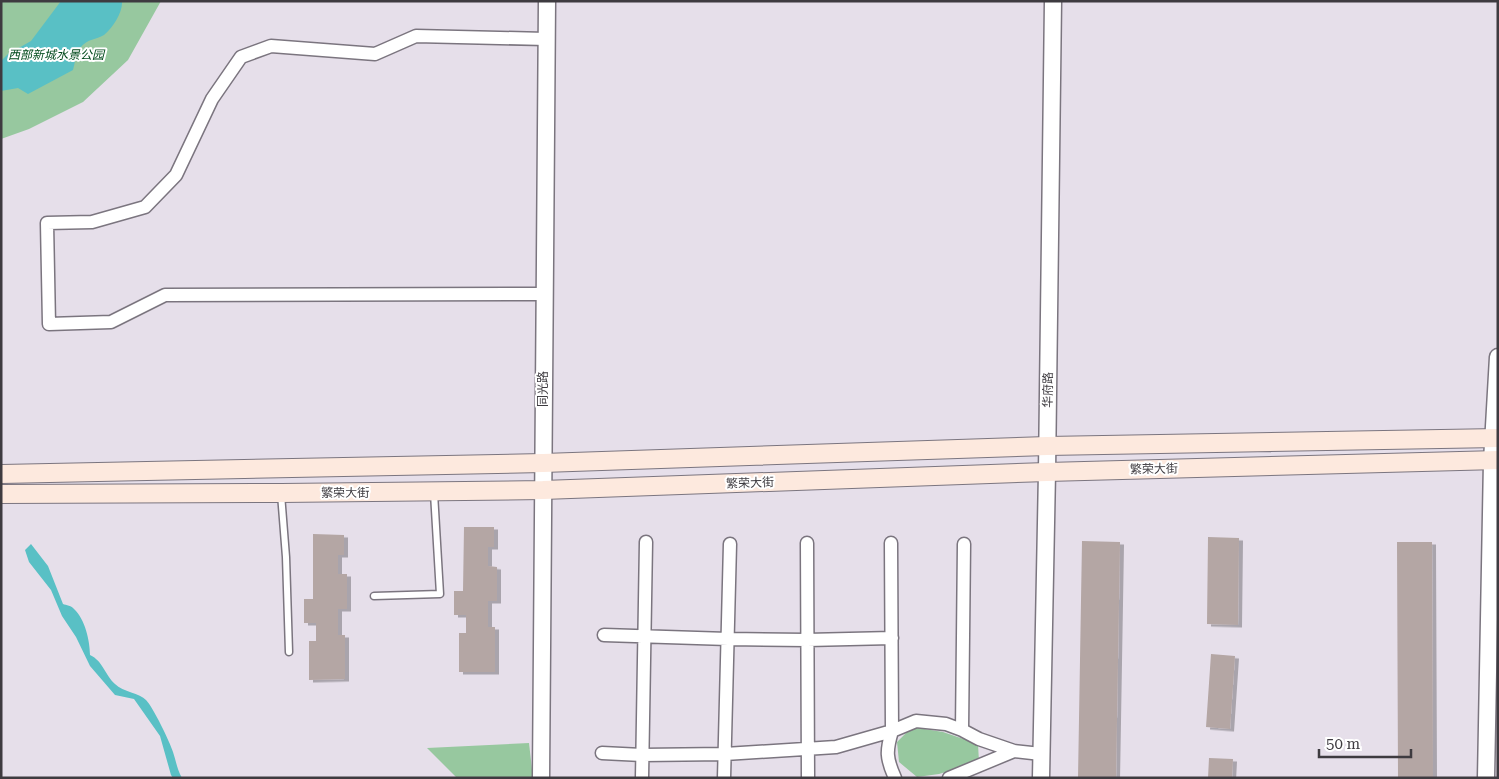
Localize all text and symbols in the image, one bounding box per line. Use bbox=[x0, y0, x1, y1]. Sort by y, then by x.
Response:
park label: 西部新城水景公园 bbox=[8, 48, 106, 62]
street label: 同光路 bbox=[536, 371, 550, 407]
street label: 华府路 bbox=[1041, 372, 1055, 408]
street label: 繁荣大街 bbox=[1130, 462, 1178, 476]
street label: 繁荣大街 bbox=[726, 475, 774, 491]
street label: 繁荣大街 bbox=[321, 486, 369, 500]
scale bar bbox=[1319, 726, 1412, 758]
text: 50 m bbox=[1326, 735, 1361, 753]

